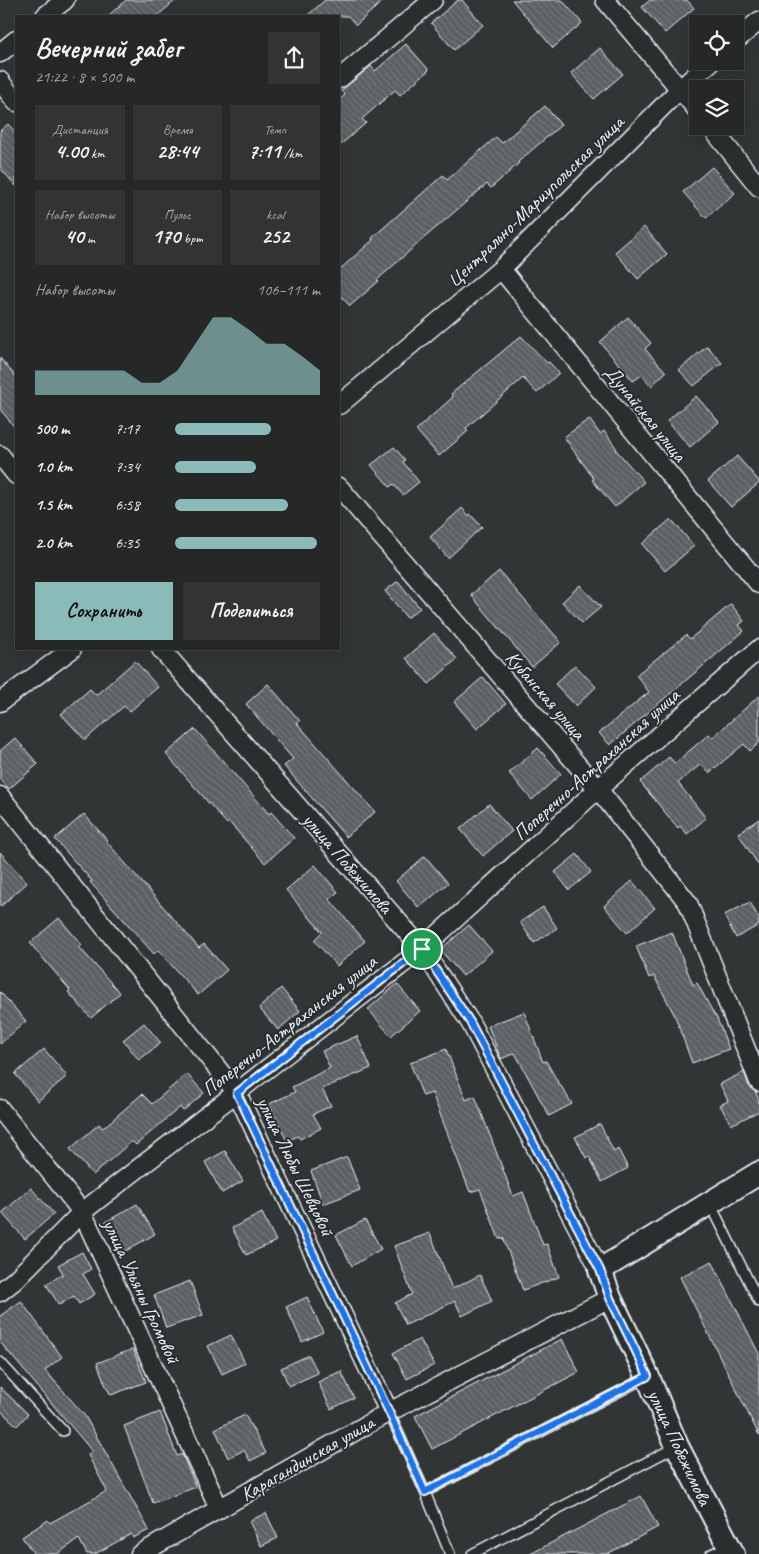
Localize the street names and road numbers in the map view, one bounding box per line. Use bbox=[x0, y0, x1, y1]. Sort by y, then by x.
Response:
street label: Центрально-Мариупольская улица bbox=[442, 109, 630, 292]
street label: Дунайская улица bbox=[599, 360, 693, 468]
street label: Кубанская улица bbox=[500, 646, 592, 746]
street label: Поперечно-Астраханская улица bbox=[508, 682, 686, 846]
street label: улица Побежимова bbox=[296, 807, 399, 920]
street label: Поперечно-Астраханская улица bbox=[197, 948, 383, 1102]
street label: улица Любы Шевцовой bbox=[251, 1092, 341, 1241]
street label: улица Ульяны Громовой bbox=[97, 1214, 187, 1369]
street label: улица Побежимова bbox=[641, 1384, 718, 1511]
street label: Карагандинская улица bbox=[236, 1409, 380, 1507]

